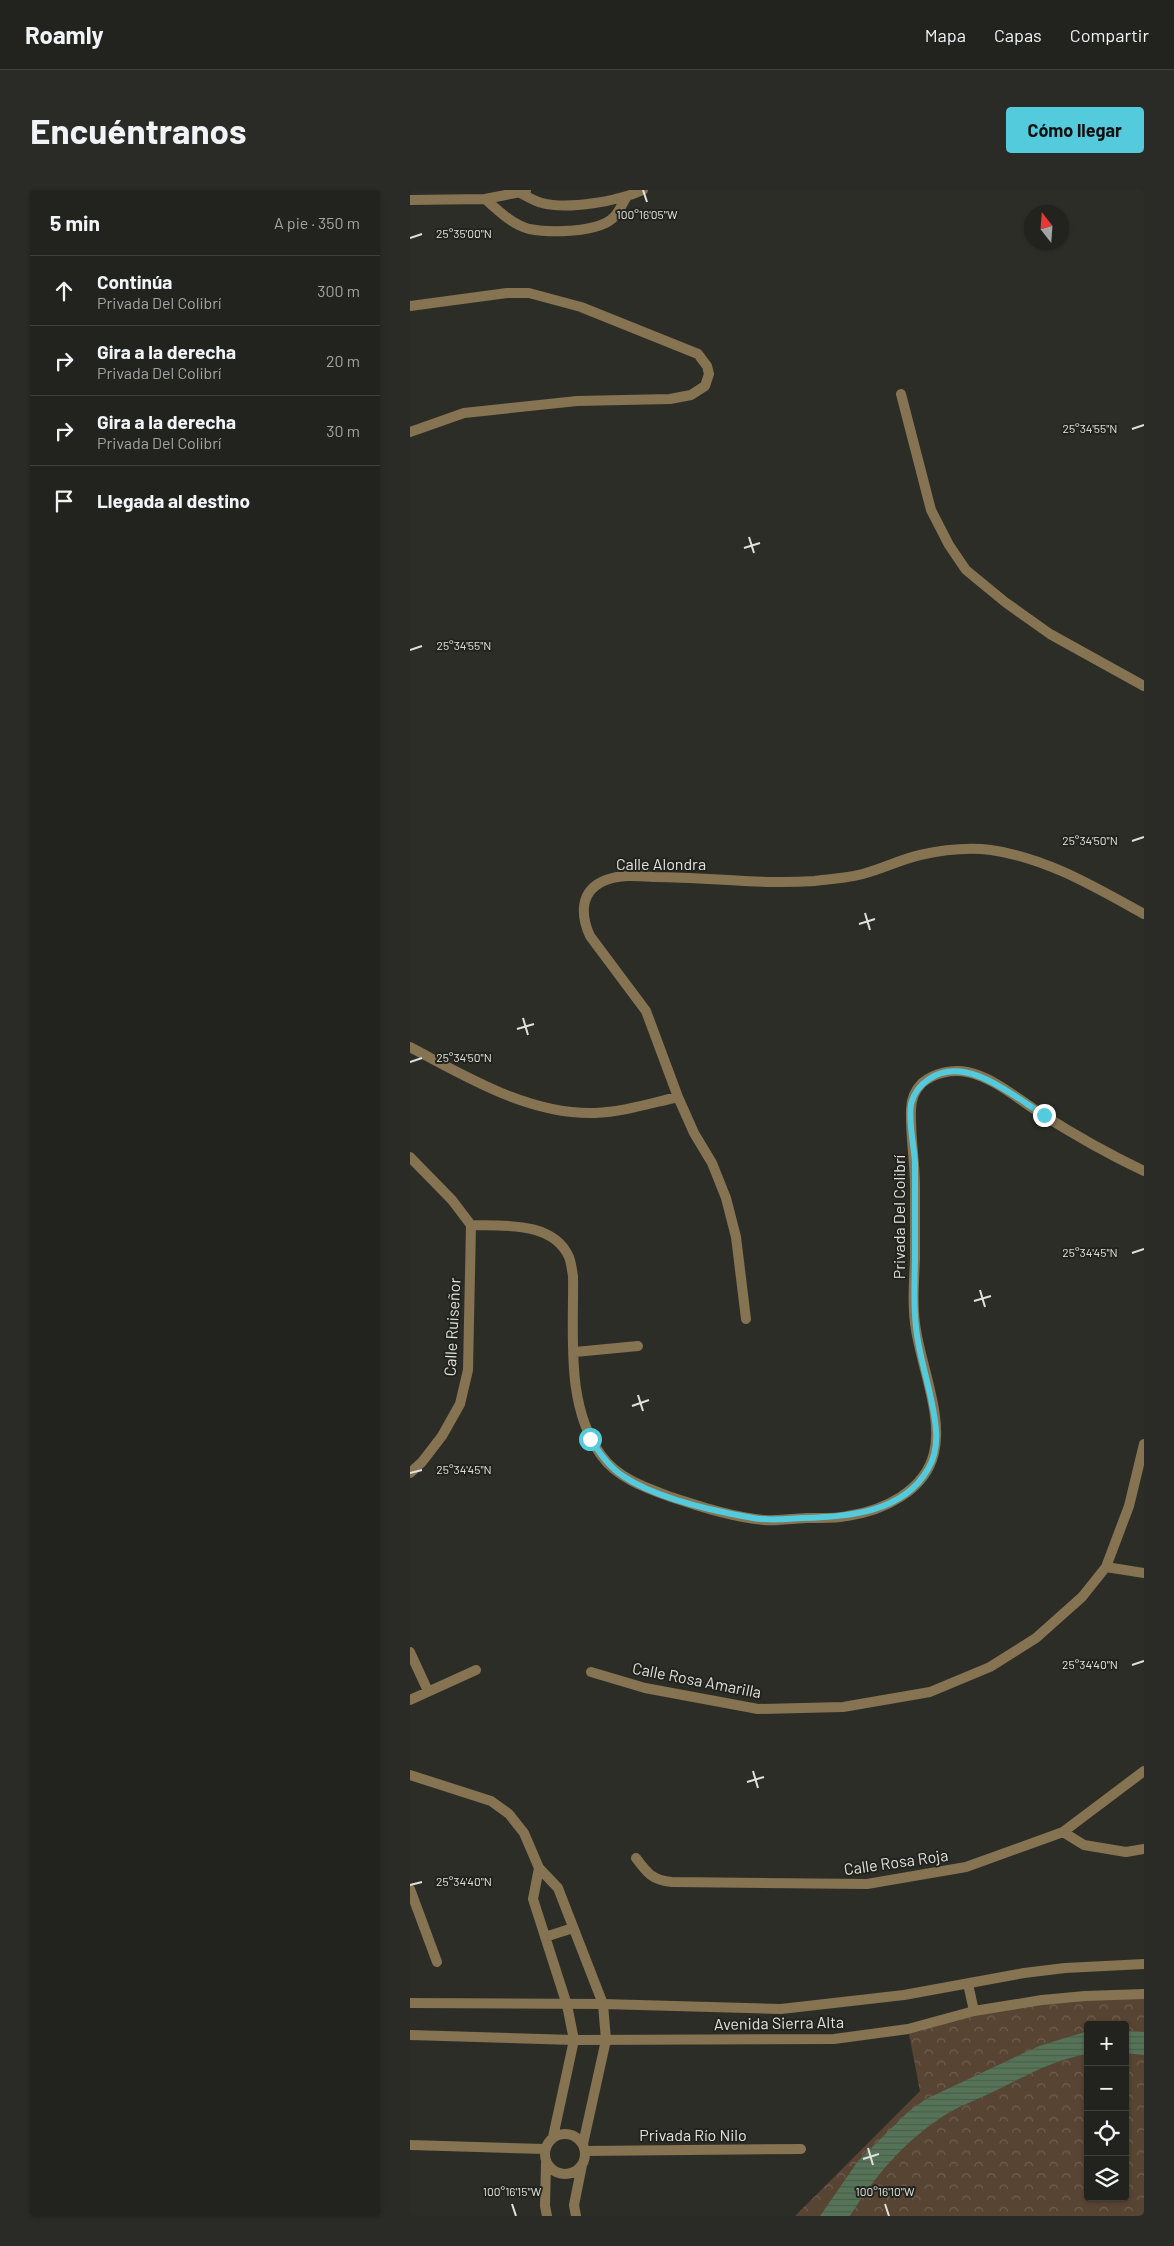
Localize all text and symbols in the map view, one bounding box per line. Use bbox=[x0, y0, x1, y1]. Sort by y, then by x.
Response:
text: Roamly bbox=[25, 20, 104, 49]
text: Mapa bbox=[925, 24, 966, 46]
text: Capas bbox=[994, 24, 1042, 46]
text: Compartir bbox=[1070, 24, 1149, 46]
button: Cómo llegar bbox=[1006, 107, 1144, 153]
text: Encuéntranos bbox=[30, 109, 247, 151]
north arrow bbox=[1024, 205, 1069, 250]
text: 100°16'05"W bbox=[617, 207, 678, 221]
text: 5 min bbox=[50, 210, 100, 235]
text: A pie · 350 m bbox=[274, 213, 360, 232]
text: 25°35'00"N bbox=[436, 226, 492, 240]
text: Continúa bbox=[97, 270, 172, 293]
icon: ahead bbox=[50, 277, 78, 305]
text: 300 m bbox=[317, 281, 360, 300]
text: Privada Del Colibrí bbox=[97, 293, 222, 312]
text: Gira a la derecha bbox=[97, 340, 236, 363]
icon: right bbox=[50, 347, 78, 375]
text: 20 m bbox=[326, 351, 360, 370]
text: Privada Del Colibrí bbox=[97, 363, 222, 382]
text: Gira a la derecha bbox=[97, 410, 236, 433]
icon: right bbox=[50, 417, 78, 445]
text: 30 m bbox=[326, 421, 360, 440]
text: 25°34'55"N bbox=[1063, 421, 1117, 435]
text: Privada Del Colibrí bbox=[97, 433, 222, 452]
icon: arrive bbox=[50, 487, 78, 515]
text: Llegada al destino bbox=[97, 489, 250, 512]
text: 25°34'55"N bbox=[437, 638, 491, 652]
text: 25°34'50"N bbox=[1062, 833, 1118, 847]
street label: Calle Alondra bbox=[616, 854, 706, 873]
text: 25°34'50"N bbox=[436, 1050, 492, 1064]
route end bbox=[1033, 1104, 1056, 1127]
street label: Privada Del Colibrí bbox=[889, 1154, 908, 1279]
text: 25°34'45"N bbox=[1062, 1245, 1118, 1259]
street label: Calle Ruiseñor bbox=[439, 1277, 464, 1377]
route start bbox=[579, 1428, 602, 1451]
text: 25°34'45"N bbox=[436, 1462, 492, 1476]
text: 25°34'40"N bbox=[1062, 1657, 1118, 1671]
street label: Calle Rosa Amarilla bbox=[631, 1658, 763, 1701]
street label: Calle Rosa Roja bbox=[843, 1845, 949, 1878]
text: 25°34'40"N bbox=[436, 1874, 492, 1888]
street label: Avenida Sierra Alta bbox=[714, 2012, 844, 2033]
map controls bbox=[1084, 2021, 1129, 2201]
button: + bbox=[1084, 2021, 1129, 2066]
button: − bbox=[1084, 2066, 1129, 2111]
button: locate bbox=[1084, 2111, 1129, 2156]
street label: Privada Río Nilo bbox=[639, 2125, 747, 2144]
button: layers bbox=[1084, 2156, 1129, 2201]
text: 100°16'15"W bbox=[483, 2184, 542, 2198]
text: 100°16'10"W bbox=[856, 2184, 915, 2198]

